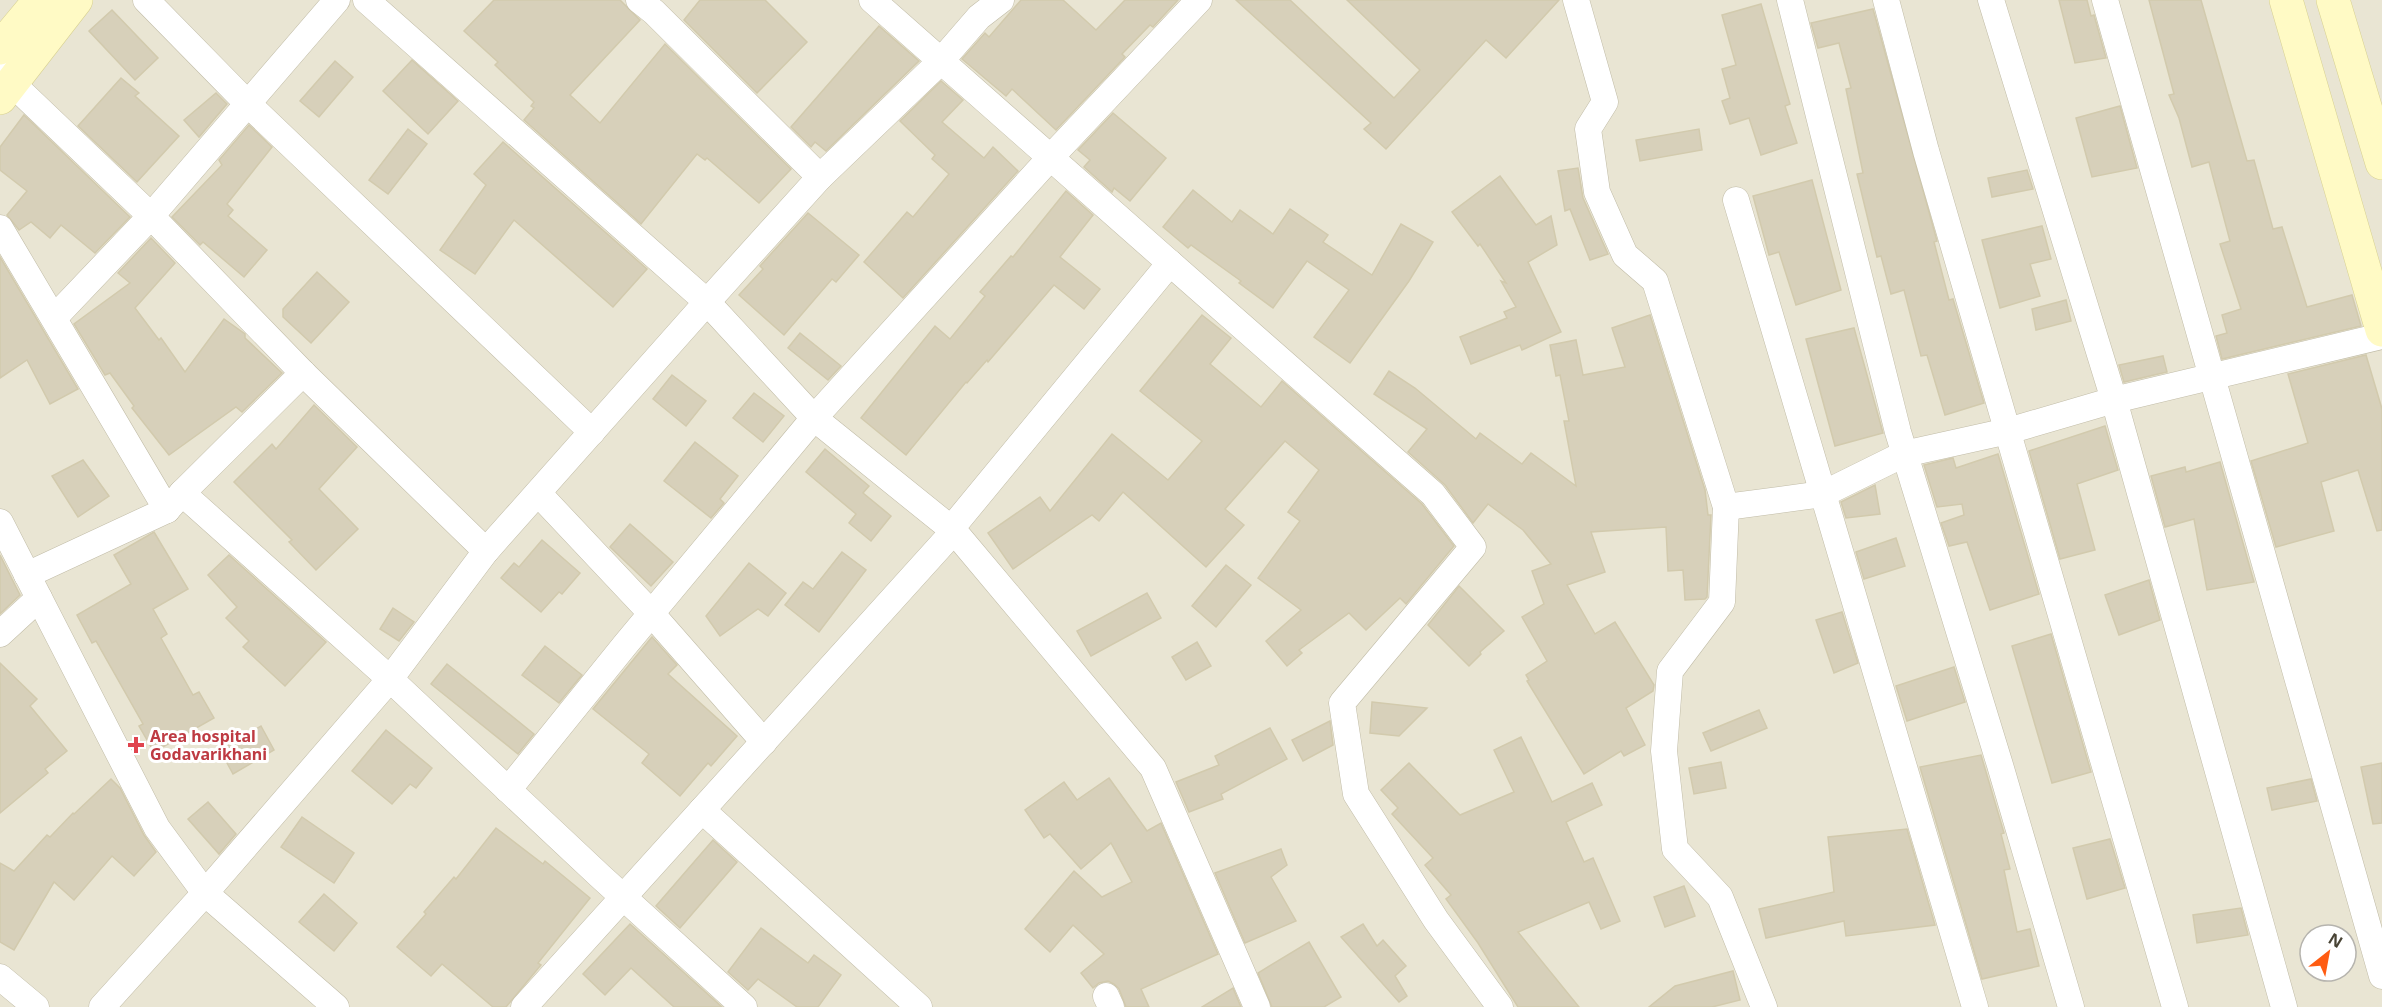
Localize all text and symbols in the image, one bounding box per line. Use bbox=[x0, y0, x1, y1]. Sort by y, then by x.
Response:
place label: Area hospital Godavarikhani bbox=[150, 725, 267, 765]
marker: Area hospital Godavarikhani bbox=[127, 736, 145, 754]
north arrow bbox=[2298, 923, 2358, 983]
text: N bbox=[2324, 927, 2347, 953]

